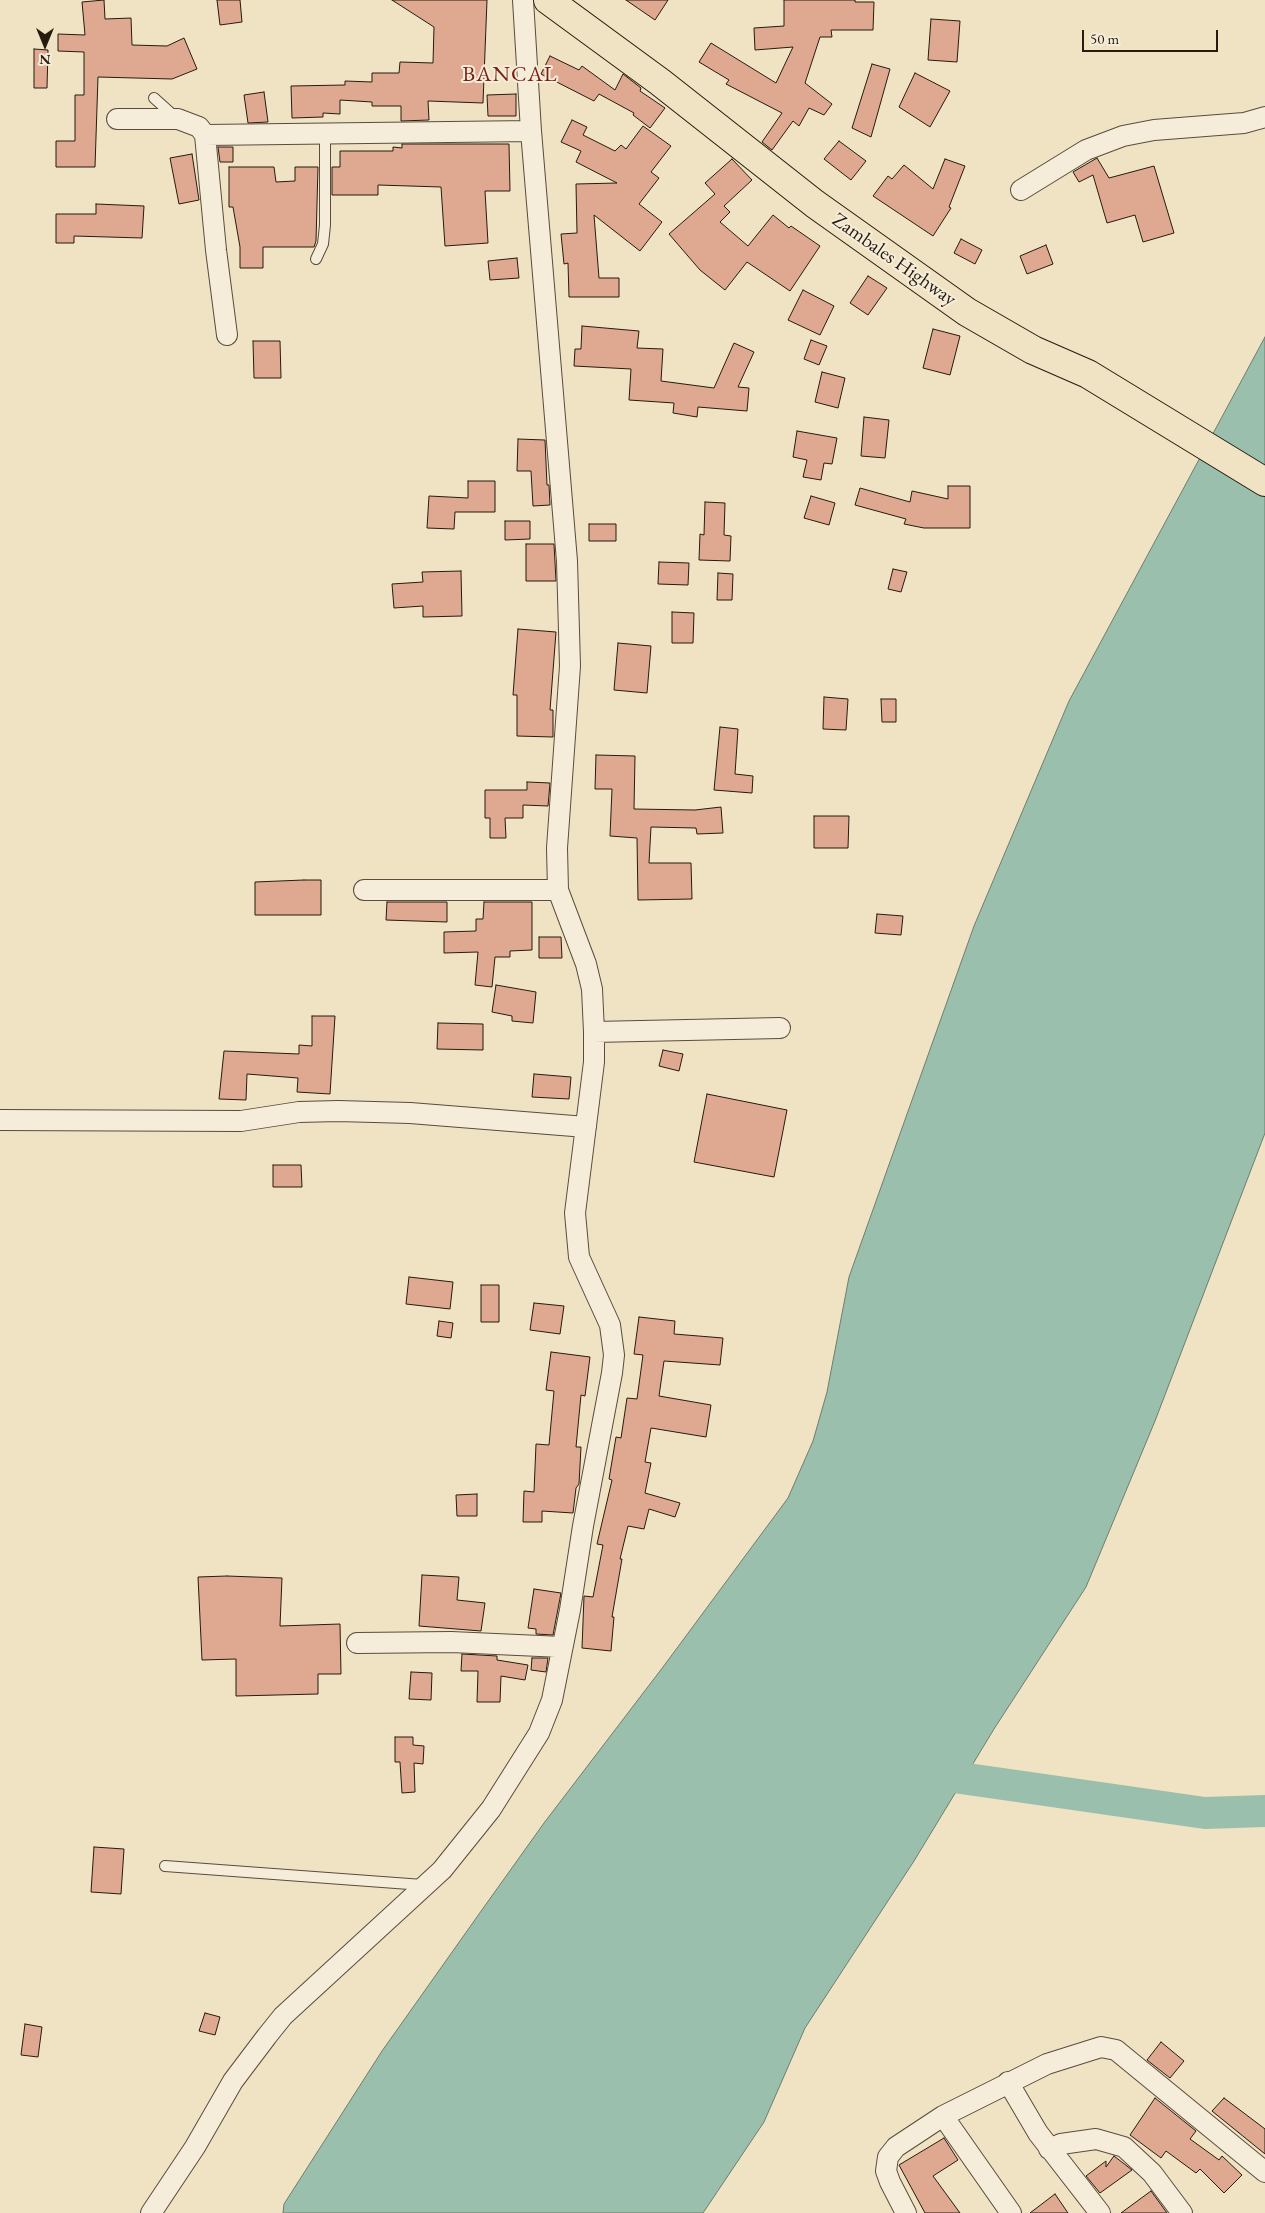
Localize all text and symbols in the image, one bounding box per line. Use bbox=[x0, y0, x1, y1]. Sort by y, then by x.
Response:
north arrow bbox=[20, 20, 70, 70]
scale bar bbox=[1085, 20, 1221, 52]
text: 50 m bbox=[1090, 29, 1119, 48]
text: N bbox=[39, 51, 51, 69]
district label: BANCAL bbox=[462, 62, 558, 88]
street label: Zambales Highway bbox=[827, 208, 961, 312]

